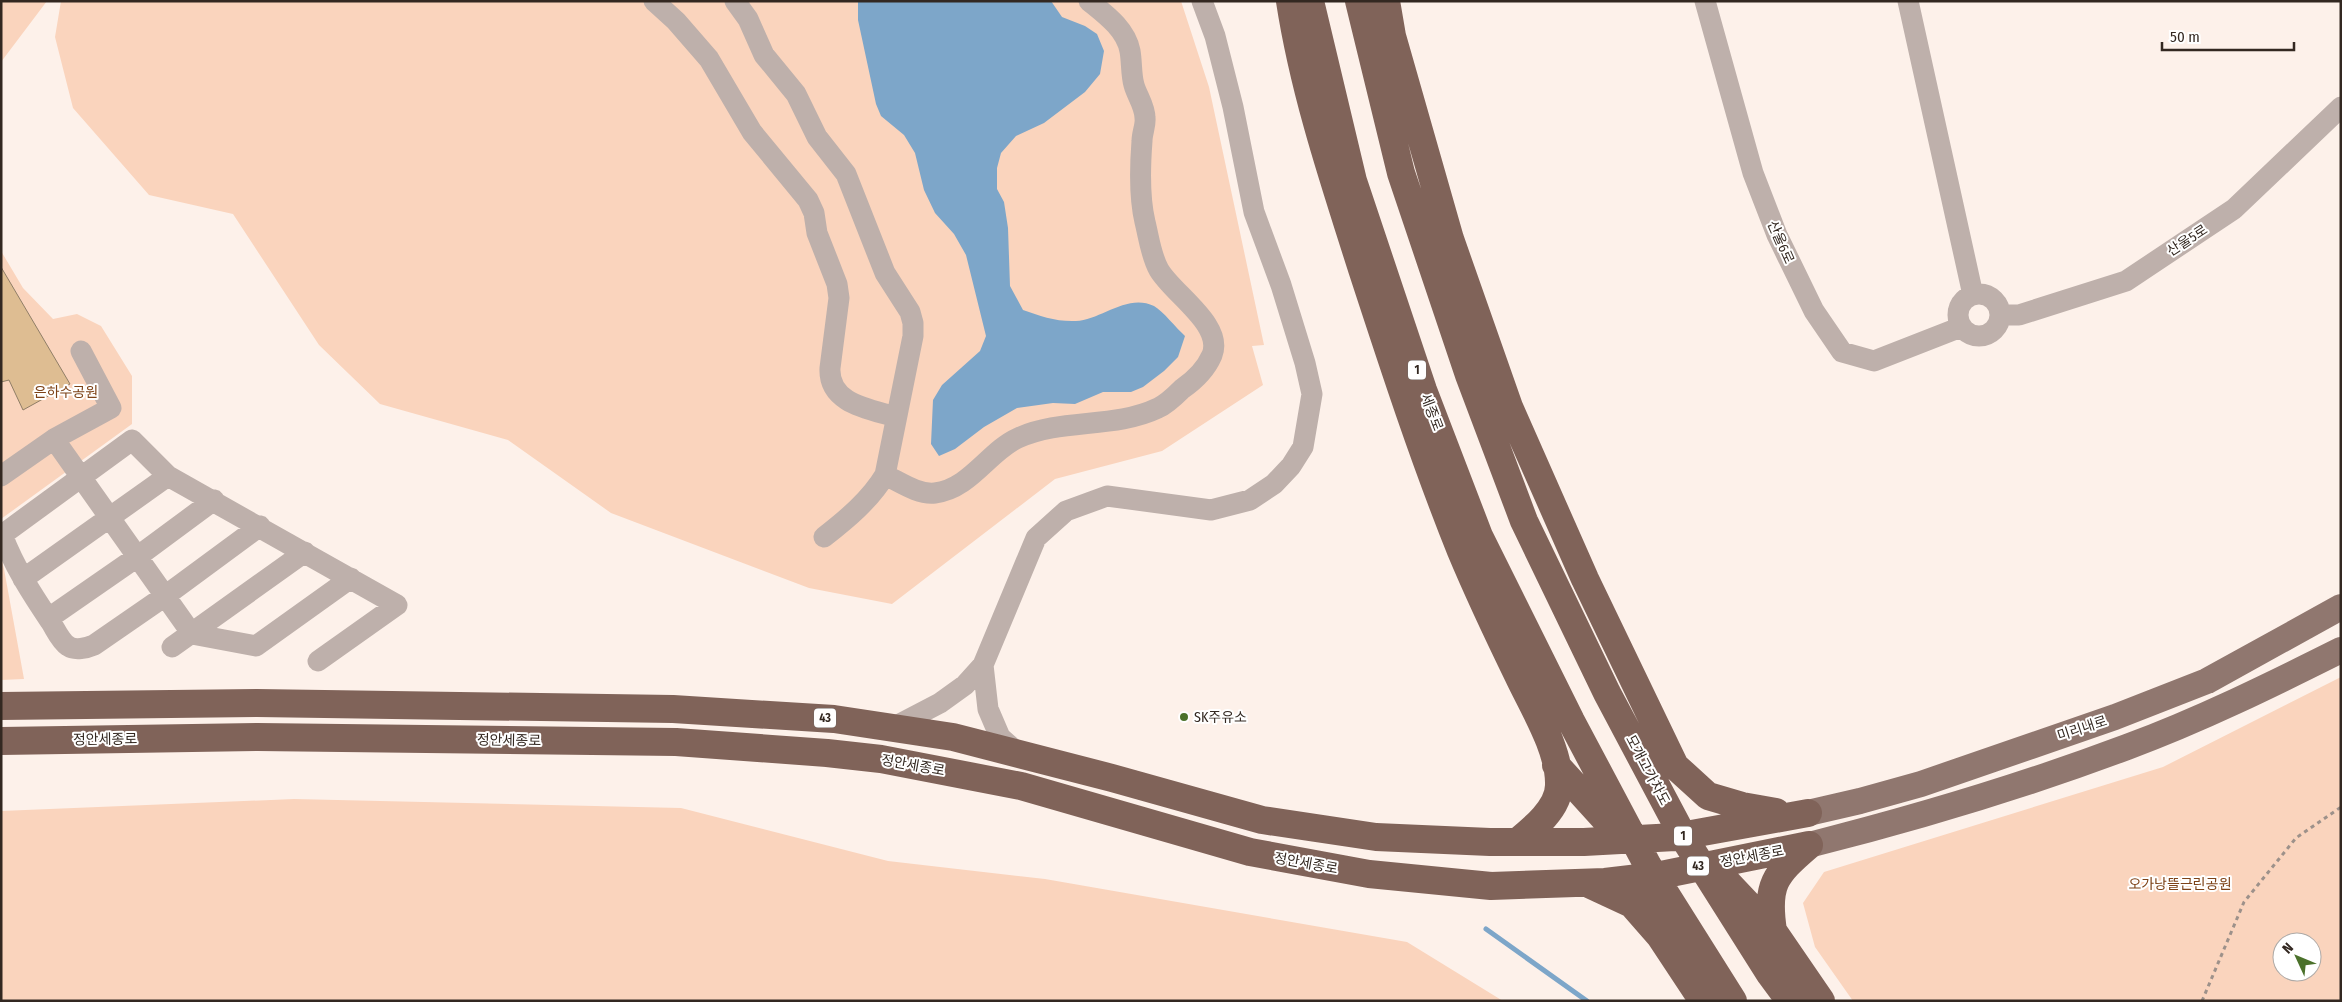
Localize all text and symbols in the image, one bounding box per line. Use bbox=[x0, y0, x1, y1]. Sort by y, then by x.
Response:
scale bar bbox=[2162, 20, 2294, 52]
text: 50 m bbox=[2170, 28, 2200, 46]
street label: 산울6로 bbox=[1764, 218, 1798, 267]
street label: 산울5로 bbox=[2164, 221, 2211, 260]
road number: 1 bbox=[1408, 360, 1426, 380]
park label: 은하수공원 bbox=[34, 384, 98, 401]
street label: 세종로 bbox=[1417, 391, 1446, 433]
road number: 43 bbox=[814, 708, 836, 728]
place label: SK주유소 bbox=[1194, 709, 1247, 726]
marker: SK주유소 bbox=[1178, 711, 1190, 723]
street label: 미리내로 bbox=[2055, 712, 2109, 745]
street label: 정안세종로 bbox=[73, 730, 137, 749]
street label: 정안세종로 bbox=[477, 731, 541, 750]
street label: 모개고가차도 bbox=[1622, 732, 1673, 808]
street label: 정안세종로 bbox=[880, 752, 946, 779]
road number: 1 bbox=[1674, 826, 1692, 846]
street label: 정안세종로 bbox=[1719, 842, 1785, 871]
street label: 정안세종로 bbox=[1273, 850, 1339, 877]
road number: 43 bbox=[1687, 856, 1709, 876]
park label: 오가낭뜰근린공원 bbox=[2128, 876, 2232, 893]
north arrow bbox=[2272, 932, 2322, 982]
text: N bbox=[2279, 939, 2297, 957]

